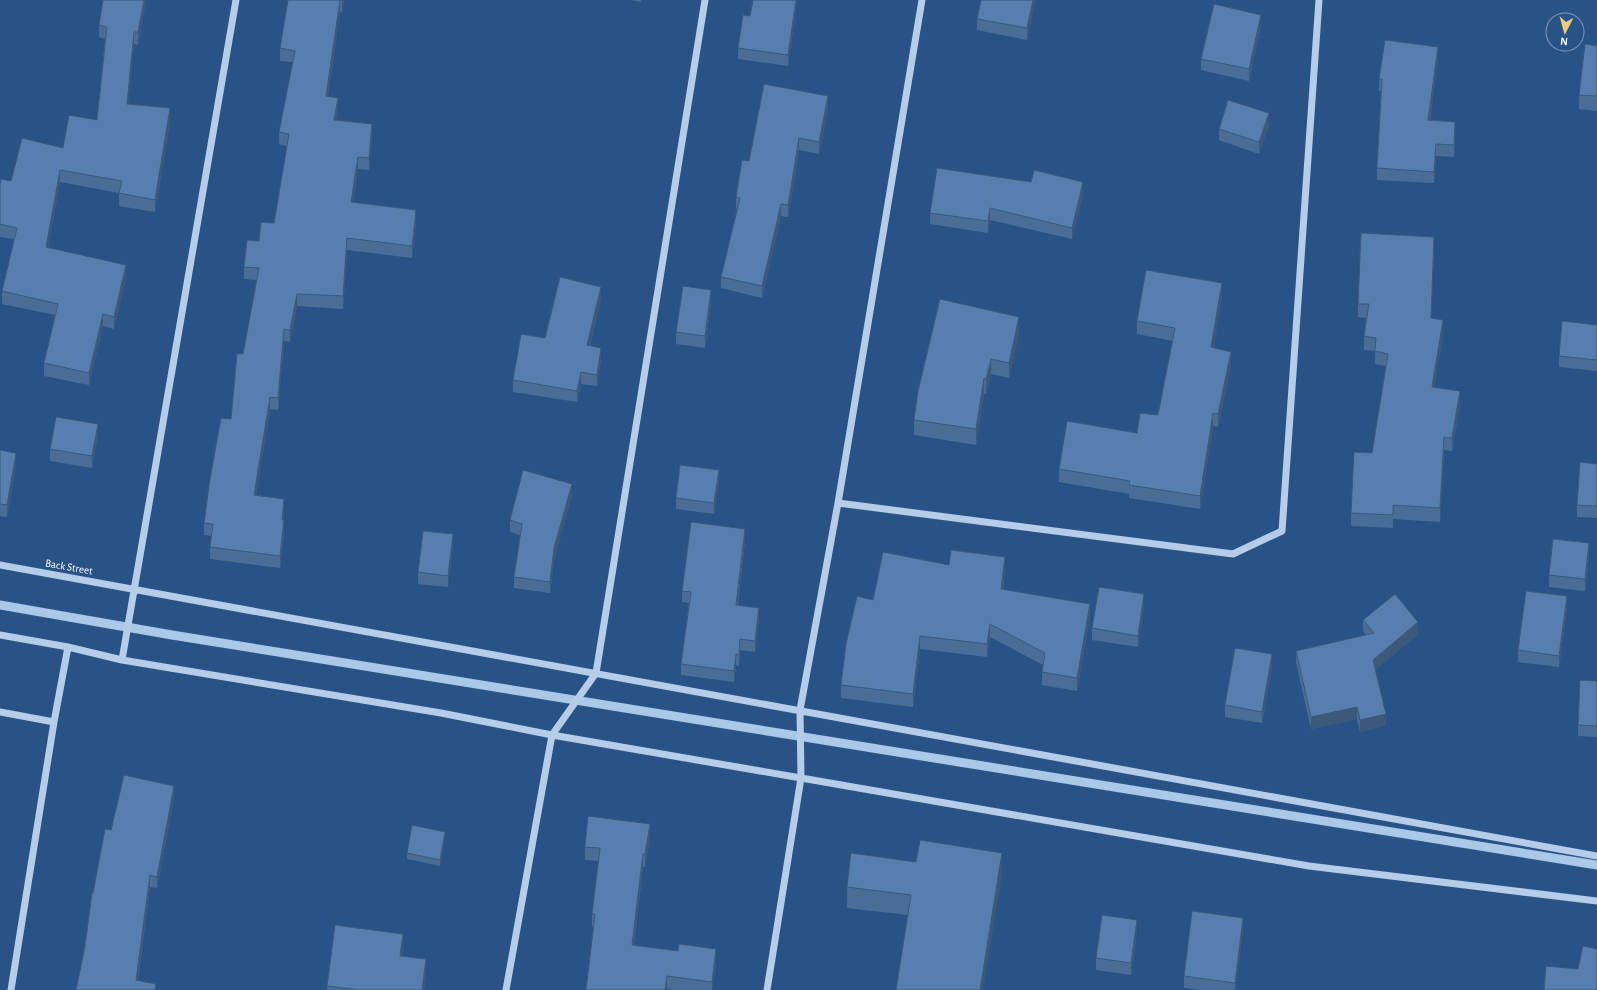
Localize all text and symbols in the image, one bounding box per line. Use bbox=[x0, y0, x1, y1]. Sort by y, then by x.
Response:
north arrow bbox=[1545, 12, 1585, 52]
text: N bbox=[1560, 36, 1568, 47]
street label: Back Street bbox=[44, 557, 94, 577]

